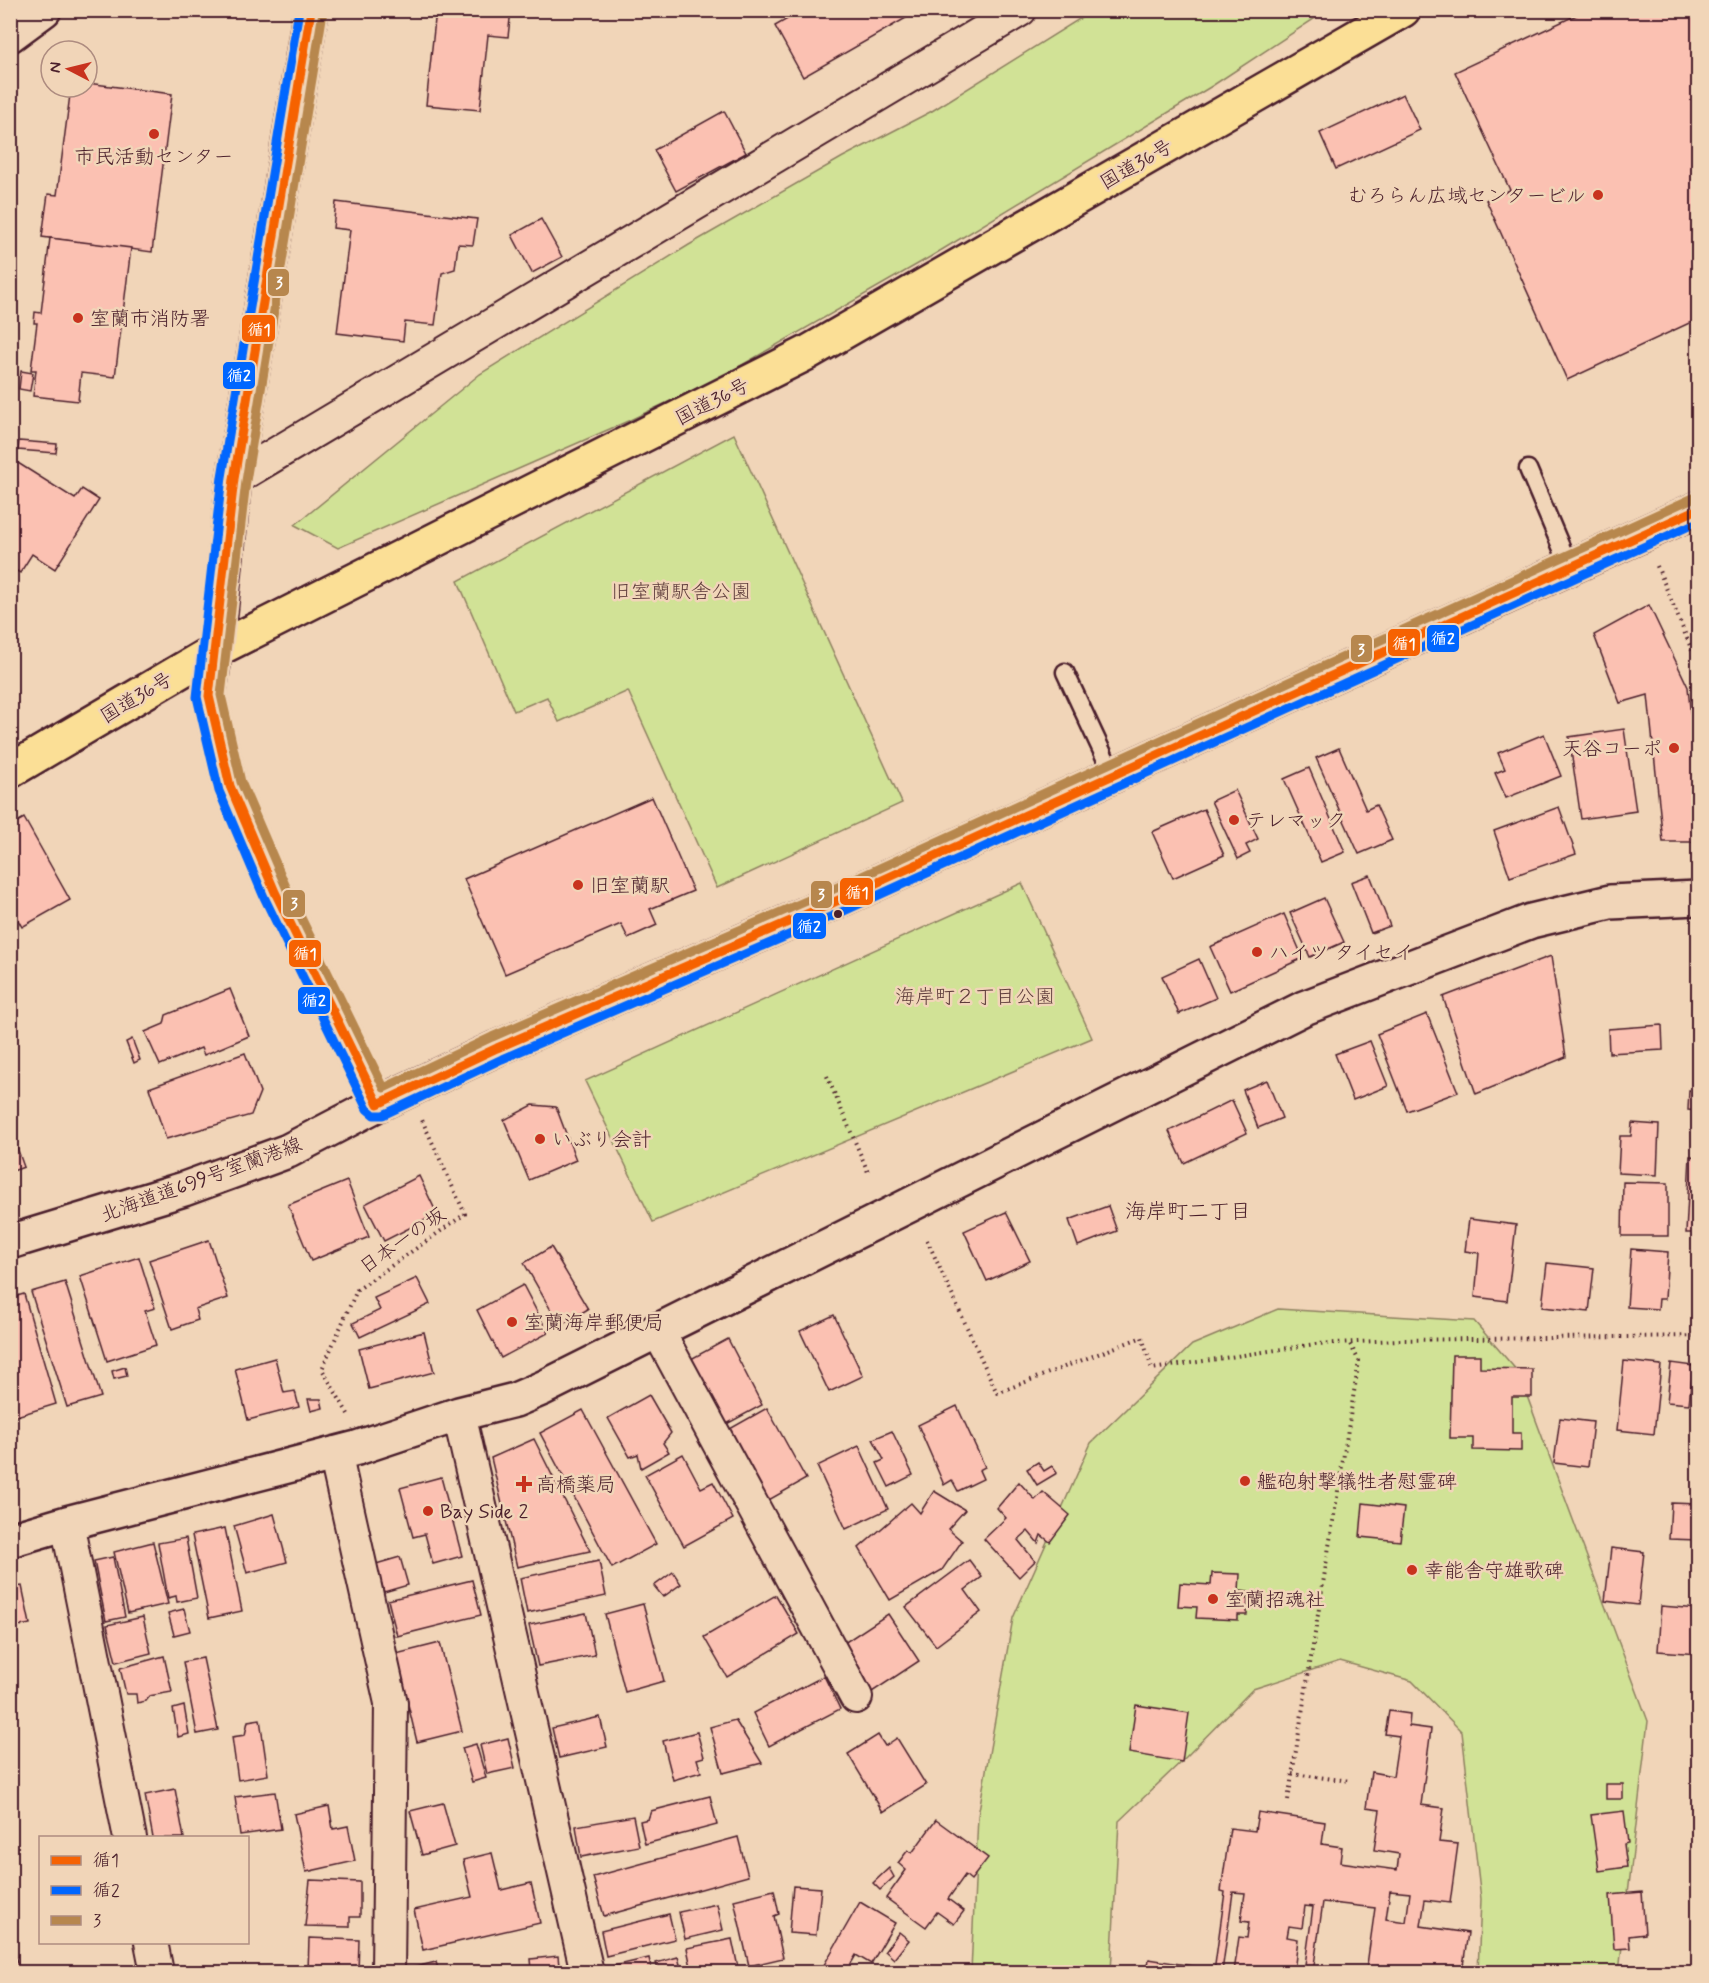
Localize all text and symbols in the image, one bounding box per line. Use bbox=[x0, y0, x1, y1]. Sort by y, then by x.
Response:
north arrow bbox=[39, 39, 99, 99]
text: N bbox=[45, 61, 67, 74]
marker: 市民活動センター bbox=[147, 127, 161, 141]
street label: 国道36号 bbox=[1095, 134, 1178, 197]
place label: 市民活動センター bbox=[74, 144, 234, 171]
place label: むろらん広域センタービル bbox=[1347, 183, 1586, 210]
marker: むろらん広域センタービル bbox=[1591, 188, 1605, 202]
line badge: 3 bbox=[267, 268, 290, 297]
text: 3 bbox=[275, 273, 283, 294]
place label: 室蘭市消防署 bbox=[90, 306, 210, 333]
marker: 室蘭市消防署 bbox=[71, 311, 85, 325]
line badge: 循1 bbox=[241, 314, 276, 343]
text: 循1 bbox=[247, 320, 271, 341]
line badge: 循2 bbox=[222, 361, 256, 390]
text: 循2 bbox=[227, 366, 251, 387]
street label: 国道36号 bbox=[671, 372, 754, 433]
park label: 旧室蘭駅舎公園 bbox=[611, 579, 751, 606]
line badge: 循2 bbox=[1426, 624, 1460, 653]
line badge: 循1 bbox=[1387, 628, 1421, 657]
text: 循2 bbox=[1431, 629, 1455, 650]
line badge: 3 bbox=[1350, 634, 1373, 663]
text: 循1 bbox=[1392, 634, 1416, 655]
text: 3 bbox=[1357, 640, 1365, 661]
street label: 国道36号 bbox=[95, 666, 178, 730]
place label: 天谷コーポ bbox=[1562, 736, 1662, 763]
marker: 天谷コーポ bbox=[1667, 741, 1681, 755]
place label: テレマック bbox=[1246, 808, 1346, 835]
marker: テレマック bbox=[1227, 813, 1241, 827]
place label: 旧室蘭駅 bbox=[590, 873, 670, 900]
line badge: 循1 bbox=[839, 877, 874, 906]
marker: 旧室蘭駅 bbox=[571, 878, 585, 892]
line badge: 3 bbox=[810, 880, 833, 909]
text: 循1 bbox=[845, 883, 869, 904]
text: 3 bbox=[817, 885, 825, 906]
line badge: 3 bbox=[282, 889, 306, 918]
text: 3 bbox=[290, 894, 298, 915]
unlabelled marker bbox=[832, 908, 844, 920]
line badge: 循2 bbox=[792, 912, 827, 940]
text: 循2 bbox=[797, 917, 821, 938]
line badge: 循1 bbox=[288, 939, 322, 968]
place label: ハイツ タイセイ bbox=[1269, 940, 1414, 967]
text: 循1 bbox=[293, 944, 317, 965]
marker: ハイツ タイセイ bbox=[1250, 945, 1264, 959]
park label: 海岸町２丁目公園 bbox=[895, 984, 1055, 1011]
line badge: 循2 bbox=[297, 986, 331, 1015]
text: 循2 bbox=[302, 991, 326, 1012]
place label: いぶり会計 bbox=[552, 1127, 652, 1154]
street label: 北海道道699号室蘭港線 bbox=[97, 1131, 306, 1229]
marker: いぶり会計 bbox=[533, 1132, 547, 1146]
district label: 海岸町二丁目 bbox=[1125, 1198, 1251, 1226]
street label: 日本一の坂 bbox=[354, 1201, 452, 1281]
place label: 室蘭海岸郵便局 bbox=[524, 1310, 664, 1337]
marker: 室蘭海岸郵便局 bbox=[505, 1315, 519, 1329]
place label: 艦砲射撃犠牲者慰霊碑 bbox=[1257, 1469, 1457, 1496]
place label: 高橋薬局 bbox=[536, 1472, 616, 1499]
marker: 艦砲射撃犠牲者慰霊碑 bbox=[1238, 1474, 1252, 1488]
marker: 高橋薬局 bbox=[517, 1477, 531, 1491]
place label: Bay Side 2 bbox=[440, 1499, 528, 1526]
marker: Bay Side 2 bbox=[421, 1504, 435, 1518]
place label: 幸能舎守雄歌碑 bbox=[1424, 1558, 1564, 1585]
marker: 幸能舎守雄歌碑 bbox=[1405, 1563, 1419, 1577]
place label: 室蘭招魂社 bbox=[1225, 1587, 1325, 1614]
marker: 室蘭招魂社 bbox=[1206, 1592, 1220, 1606]
legend bbox=[39, 1836, 249, 1944]
text: 循1 bbox=[93, 1849, 119, 1873]
text: 循2 bbox=[93, 1879, 120, 1903]
text: 3 bbox=[93, 1909, 101, 1933]

